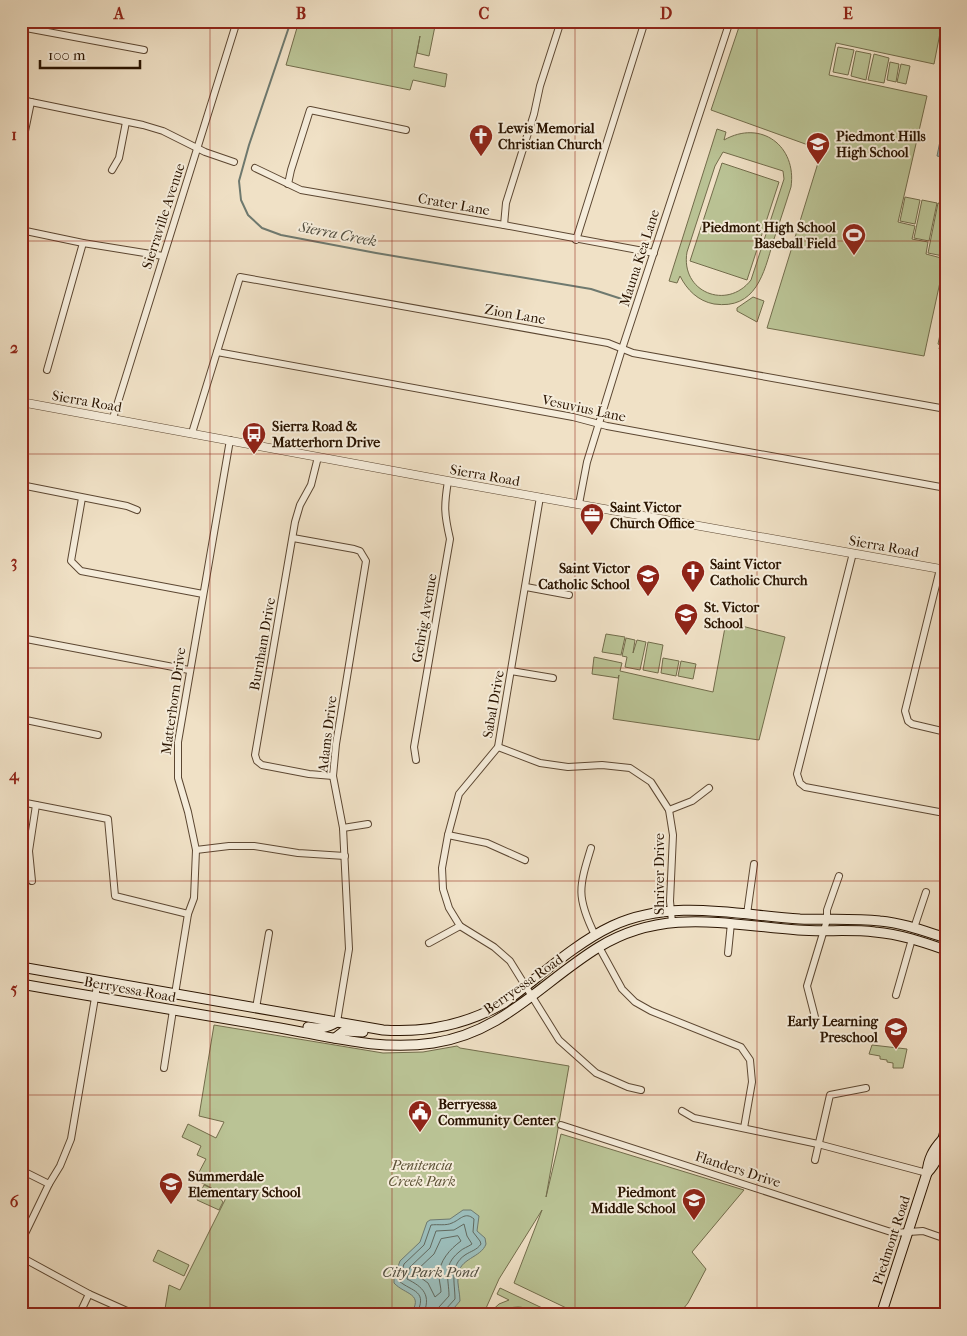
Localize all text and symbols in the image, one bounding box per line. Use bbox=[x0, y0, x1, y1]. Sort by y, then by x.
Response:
text: A bbox=[113, 4, 125, 23]
text: B bbox=[296, 4, 306, 23]
text: C bbox=[479, 4, 490, 23]
text: D bbox=[660, 4, 672, 23]
text: E bbox=[843, 4, 853, 23]
scale bar bbox=[40, 38, 140, 70]
text: 100 m bbox=[48, 46, 86, 64]
place label: Lewis Memorial Christian Church bbox=[498, 120, 603, 153]
church icon: Lewis Memorial Christian Church bbox=[468, 123, 494, 157]
text: 1 bbox=[11, 125, 17, 144]
place label: Piedmont Hills High School bbox=[836, 128, 927, 161]
school or university icon: Piedmont Hills High School bbox=[805, 131, 831, 165]
street label: Sierraville Avenue bbox=[138, 161, 189, 271]
street label: Crater Lane bbox=[417, 190, 491, 219]
street label: Mauna Kea Lane bbox=[616, 207, 663, 309]
water label: Sierra Creek bbox=[297, 217, 379, 250]
place label: Piedmont High School Baseball Field bbox=[702, 219, 837, 252]
sports icon: Piedmont High School Baseball Field bbox=[841, 222, 867, 256]
street label: Zion Lane bbox=[483, 301, 547, 328]
text: 2 bbox=[10, 338, 18, 357]
street label: Sierra Road bbox=[51, 387, 124, 416]
street label: Vesuvius Lane bbox=[539, 391, 627, 426]
place label: Sierra Road & Matterhorn Drive bbox=[271, 418, 380, 451]
bus stop icon: Sierra Road & Matterhorn Drive bbox=[241, 421, 267, 455]
street label: Sierra Road bbox=[449, 461, 522, 490]
place label: Saint Victor Church Office bbox=[610, 499, 694, 532]
office icon: Saint Victor Church Office bbox=[579, 502, 605, 536]
street label: Sierra Road bbox=[848, 532, 921, 561]
text: 3 bbox=[11, 552, 17, 572]
place label: Saint Victor Catholic Church bbox=[710, 556, 809, 589]
church icon: Saint Victor Catholic Church bbox=[680, 559, 706, 593]
place label: Saint Victor Catholic School bbox=[538, 560, 631, 593]
school or university icon: Saint Victor Catholic School bbox=[635, 563, 661, 597]
street label: Gehrig Avenue bbox=[408, 572, 441, 664]
street label: Burnham Drive bbox=[246, 596, 279, 692]
place label: St. Victor School bbox=[704, 599, 760, 632]
school or university icon: St. Victor School bbox=[673, 602, 699, 636]
street label: Matterhorn Drive bbox=[158, 646, 189, 756]
street label: Sabal Drive bbox=[479, 669, 508, 739]
street label: Adams Drive bbox=[314, 695, 341, 774]
text: 4 bbox=[8, 765, 20, 785]
street label: Shriver Drive bbox=[651, 833, 668, 915]
street label: Berryessa Road bbox=[480, 951, 567, 1018]
street label: Berryessa Road bbox=[83, 973, 178, 1006]
text: 5 bbox=[11, 979, 18, 998]
place label: Early Learning Preschool bbox=[787, 1013, 879, 1046]
school or university icon: Early Learning Preschool bbox=[883, 1016, 909, 1050]
place label: Berryessa Community Center bbox=[438, 1096, 556, 1129]
public building icon: Berryessa Community Center bbox=[407, 1099, 433, 1133]
street label: Flanders Drive bbox=[693, 1148, 783, 1191]
park label: Penitencia Creek Park bbox=[388, 1157, 456, 1190]
place label: Summerdale Elementary School bbox=[188, 1168, 301, 1201]
school or university icon: Summerdale Elementary School bbox=[158, 1171, 184, 1205]
place label: Piedmont Middle School bbox=[590, 1184, 677, 1217]
school or university icon: Piedmont Middle School bbox=[681, 1187, 707, 1221]
text: 6 bbox=[10, 1192, 19, 1211]
street label: Piedmont Road bbox=[869, 1193, 914, 1287]
water label: City Park Pond bbox=[382, 1263, 480, 1281]

